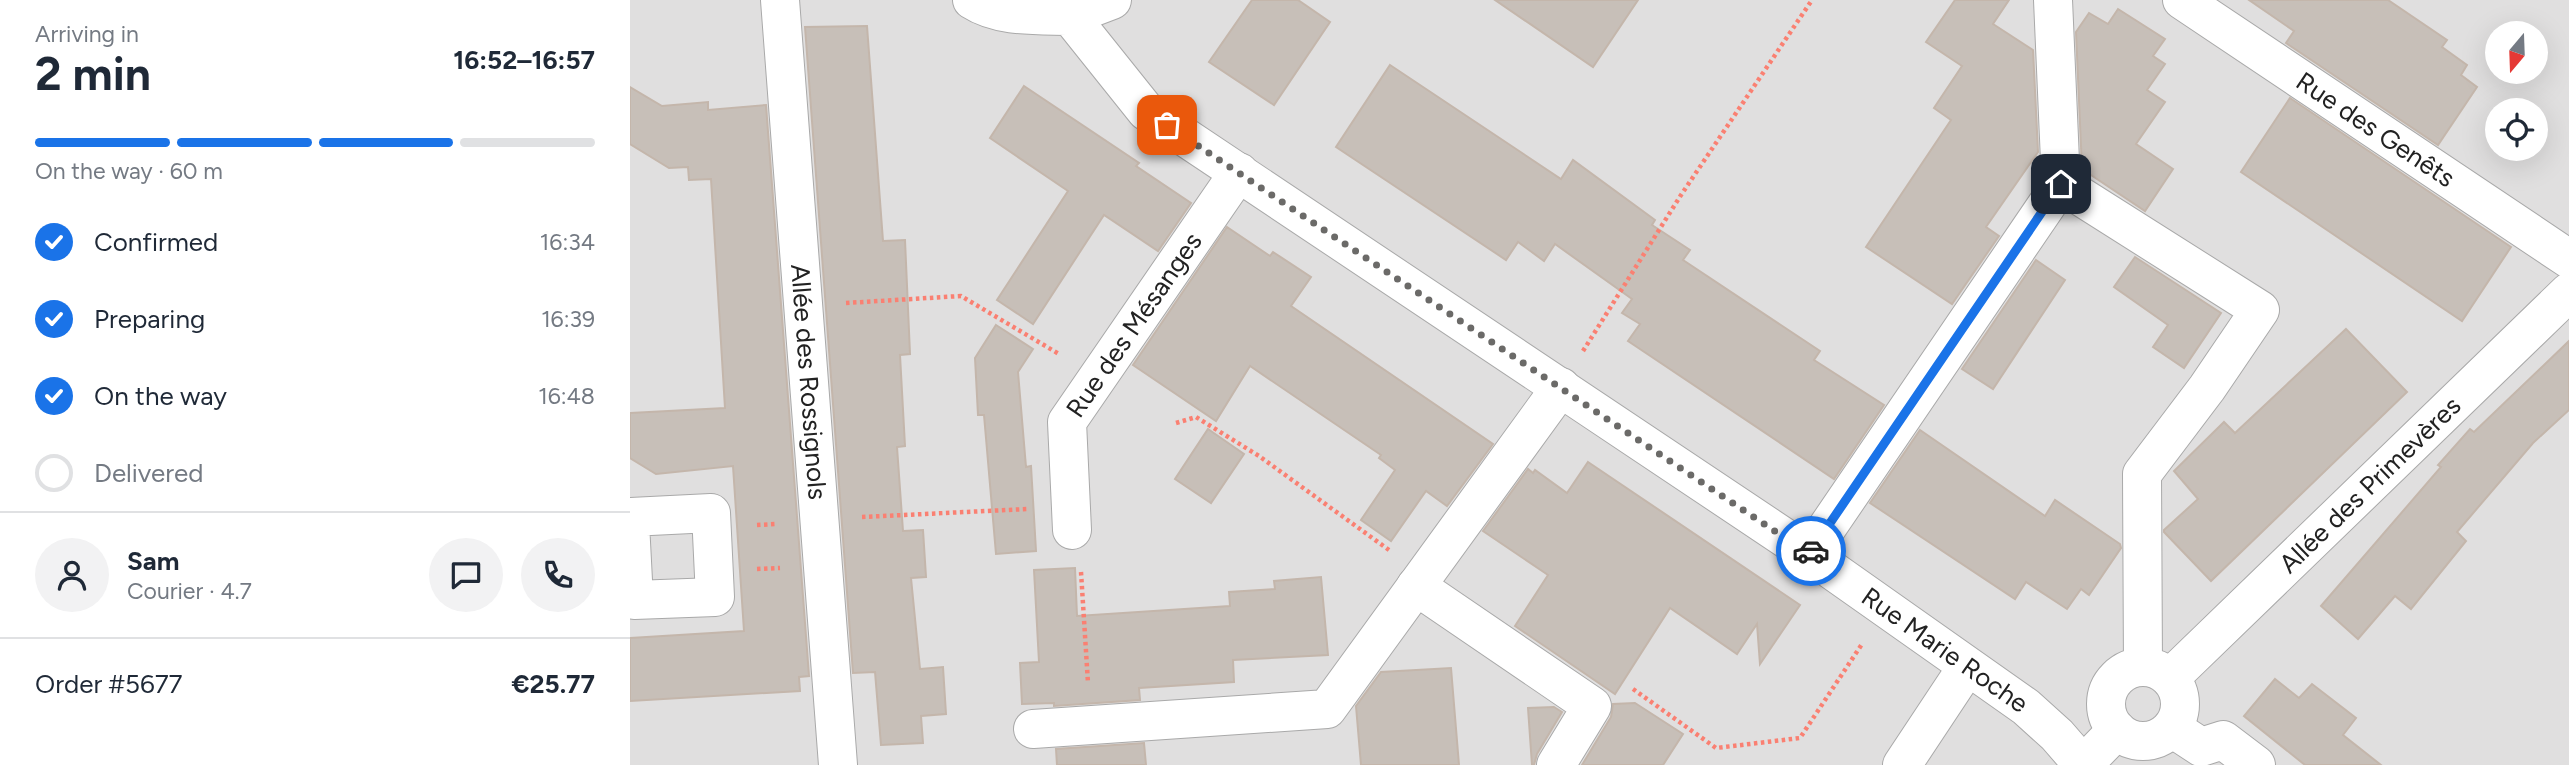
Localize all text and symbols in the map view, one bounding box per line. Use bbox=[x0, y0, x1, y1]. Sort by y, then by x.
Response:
text: Arriving in bbox=[35, 20, 139, 48]
north arrow bbox=[2485, 21, 2548, 84]
map controls bbox=[2485, 21, 2548, 161]
text: 16:52–16:57 bbox=[453, 44, 595, 76]
text: 2 min bbox=[35, 46, 151, 102]
street label: Rue des Genêts bbox=[2290, 65, 2461, 194]
pin bbox=[1137, 95, 1197, 155]
button: locate bbox=[2485, 98, 2548, 161]
icon: bag bbox=[1148, 106, 1186, 144]
pin bbox=[2031, 154, 2091, 214]
text: On the way · 60 m bbox=[35, 157, 223, 185]
icon: home bbox=[2042, 165, 2080, 203]
icon: check bbox=[35, 223, 73, 261]
text: Confirmed bbox=[94, 226, 218, 258]
street label: Rue des Mésanges bbox=[1059, 226, 1209, 423]
text: 16:34 bbox=[540, 228, 595, 256]
street label: Allée des Rossignols bbox=[784, 263, 834, 501]
icon: check bbox=[35, 300, 73, 338]
text: Preparing bbox=[94, 303, 205, 335]
text: 16:39 bbox=[541, 305, 595, 333]
icon: check bbox=[35, 377, 73, 415]
text: On the way bbox=[94, 380, 227, 412]
text: 16:48 bbox=[538, 382, 595, 410]
street label: Allée des Primevères bbox=[2272, 390, 2467, 580]
text: Delivered bbox=[94, 457, 203, 489]
courier bbox=[1776, 516, 1846, 586]
icon: car bbox=[1792, 532, 1830, 570]
button: person bbox=[35, 538, 109, 612]
button: chat bbox=[429, 538, 503, 612]
button: phone bbox=[521, 538, 595, 612]
text: Sam bbox=[127, 545, 179, 577]
text: Courier · 4.7 bbox=[127, 577, 252, 605]
street label: Rue Marie Roche bbox=[1855, 580, 2034, 720]
text: Order #5677 bbox=[35, 668, 183, 700]
text: €25.77 bbox=[511, 668, 595, 700]

